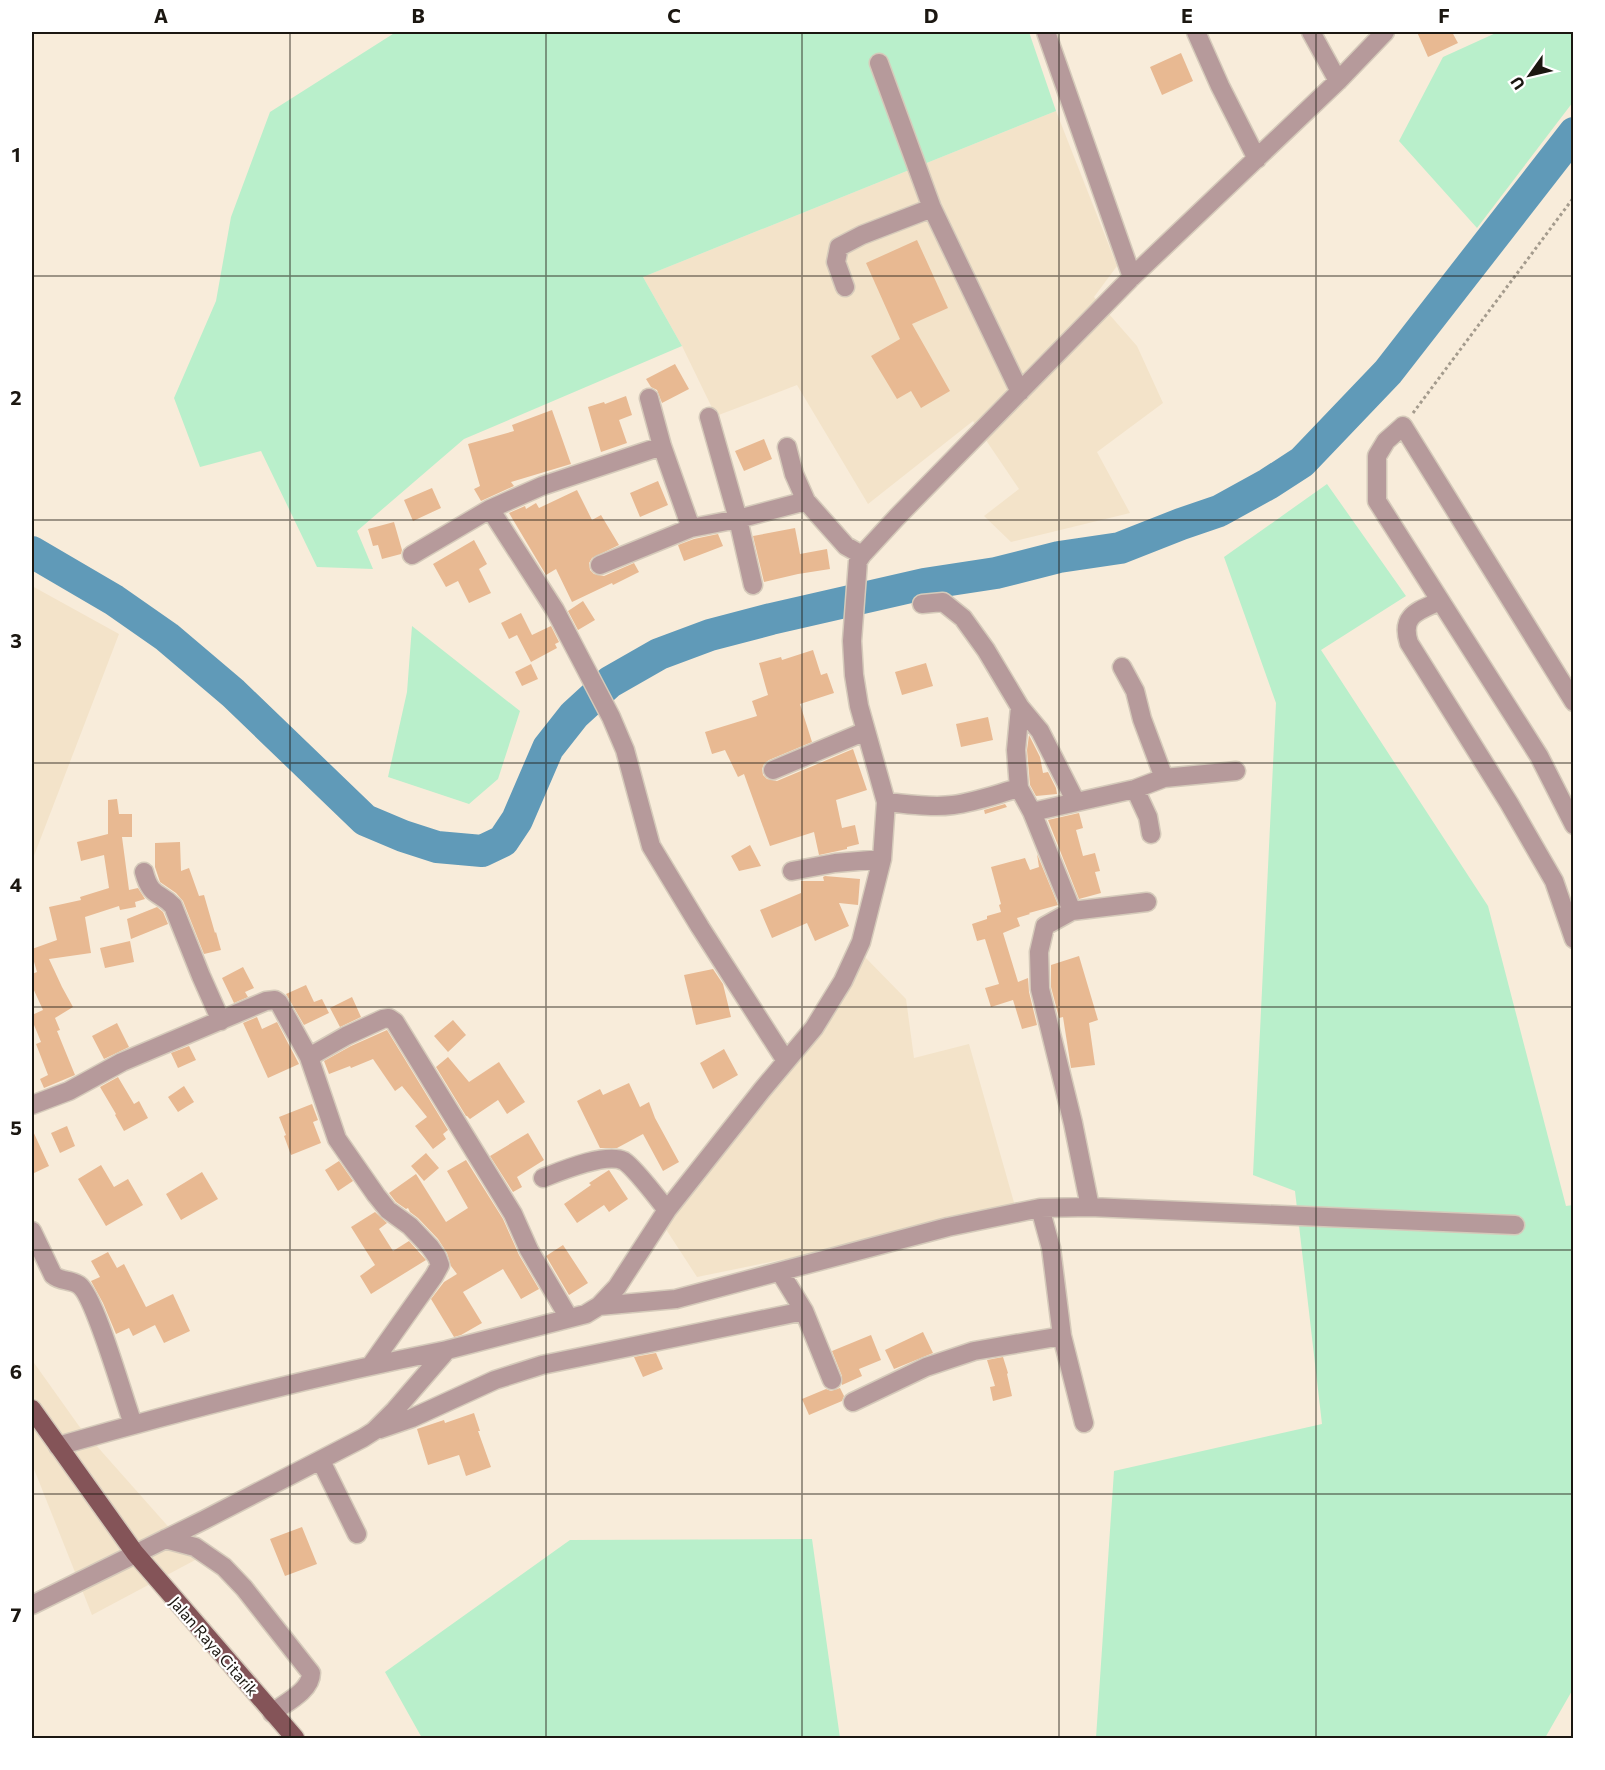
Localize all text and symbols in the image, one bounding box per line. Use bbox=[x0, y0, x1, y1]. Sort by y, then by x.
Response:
text: A bbox=[154, 3, 168, 27]
text: B bbox=[411, 3, 425, 27]
text: C bbox=[667, 3, 681, 27]
text: D bbox=[924, 3, 938, 27]
text: E bbox=[1181, 3, 1193, 27]
text: F bbox=[1438, 3, 1450, 27]
north arrow bbox=[1500, 45, 1560, 105]
text: U bbox=[1506, 74, 1528, 94]
text: 1 bbox=[11, 142, 21, 166]
text: 2 bbox=[10, 385, 22, 409]
text: 3 bbox=[10, 628, 22, 652]
text: 4 bbox=[10, 872, 22, 896]
text: 5 bbox=[10, 1115, 22, 1139]
text: 6 bbox=[10, 1359, 22, 1383]
street label: Jalan Raya Citarik bbox=[166, 1592, 263, 1699]
text: 7 bbox=[11, 1602, 22, 1626]

